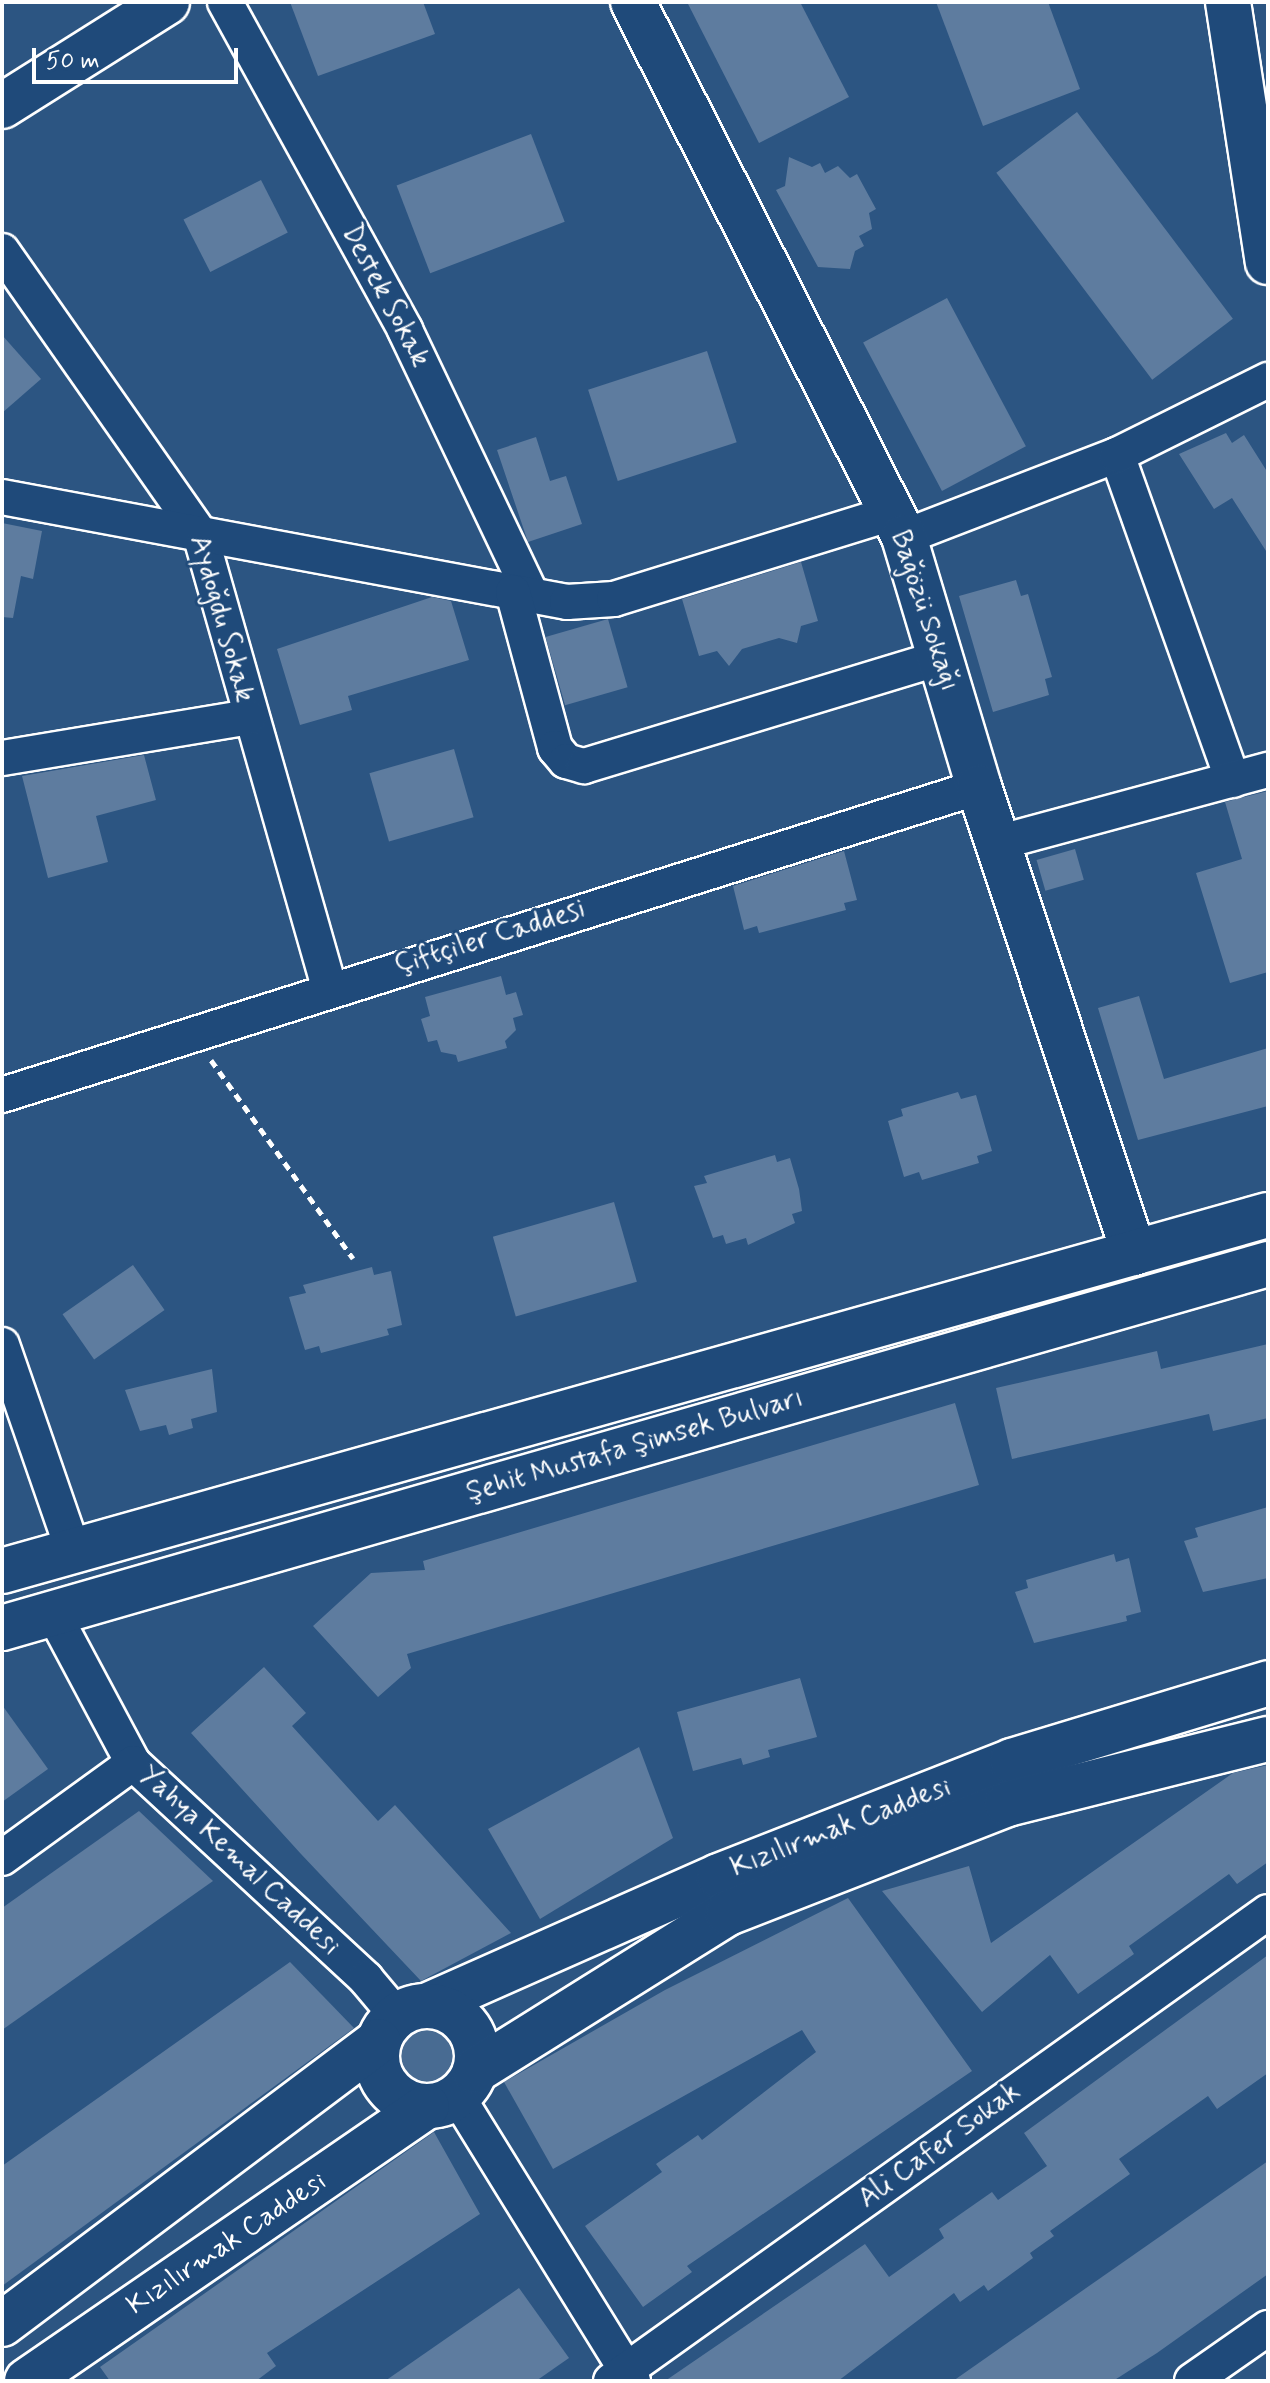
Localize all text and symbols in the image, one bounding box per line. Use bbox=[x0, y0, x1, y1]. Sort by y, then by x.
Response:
scale bar bbox=[36, 32, 242, 82]
text: 50 m bbox=[46, 46, 100, 77]
street label: Destek Sokak bbox=[333, 219, 437, 373]
street label: Bağözü Sokağı bbox=[882, 526, 966, 696]
street label: Aydoğdu Sokak bbox=[181, 532, 261, 706]
street label: Çiftçiler Caddesi bbox=[389, 893, 591, 983]
street label: Şehit Mustafa Şimsek Bulvarı bbox=[465, 1382, 805, 1510]
street label: Yahya Kemal Caddesi bbox=[131, 1759, 347, 1963]
street label: Kızılırmak Caddesi bbox=[726, 1771, 956, 1885]
street label: Ali Cafer Sokak bbox=[852, 2076, 1028, 2216]
street label: Kızılırmak Caddesi bbox=[121, 2165, 333, 2323]

